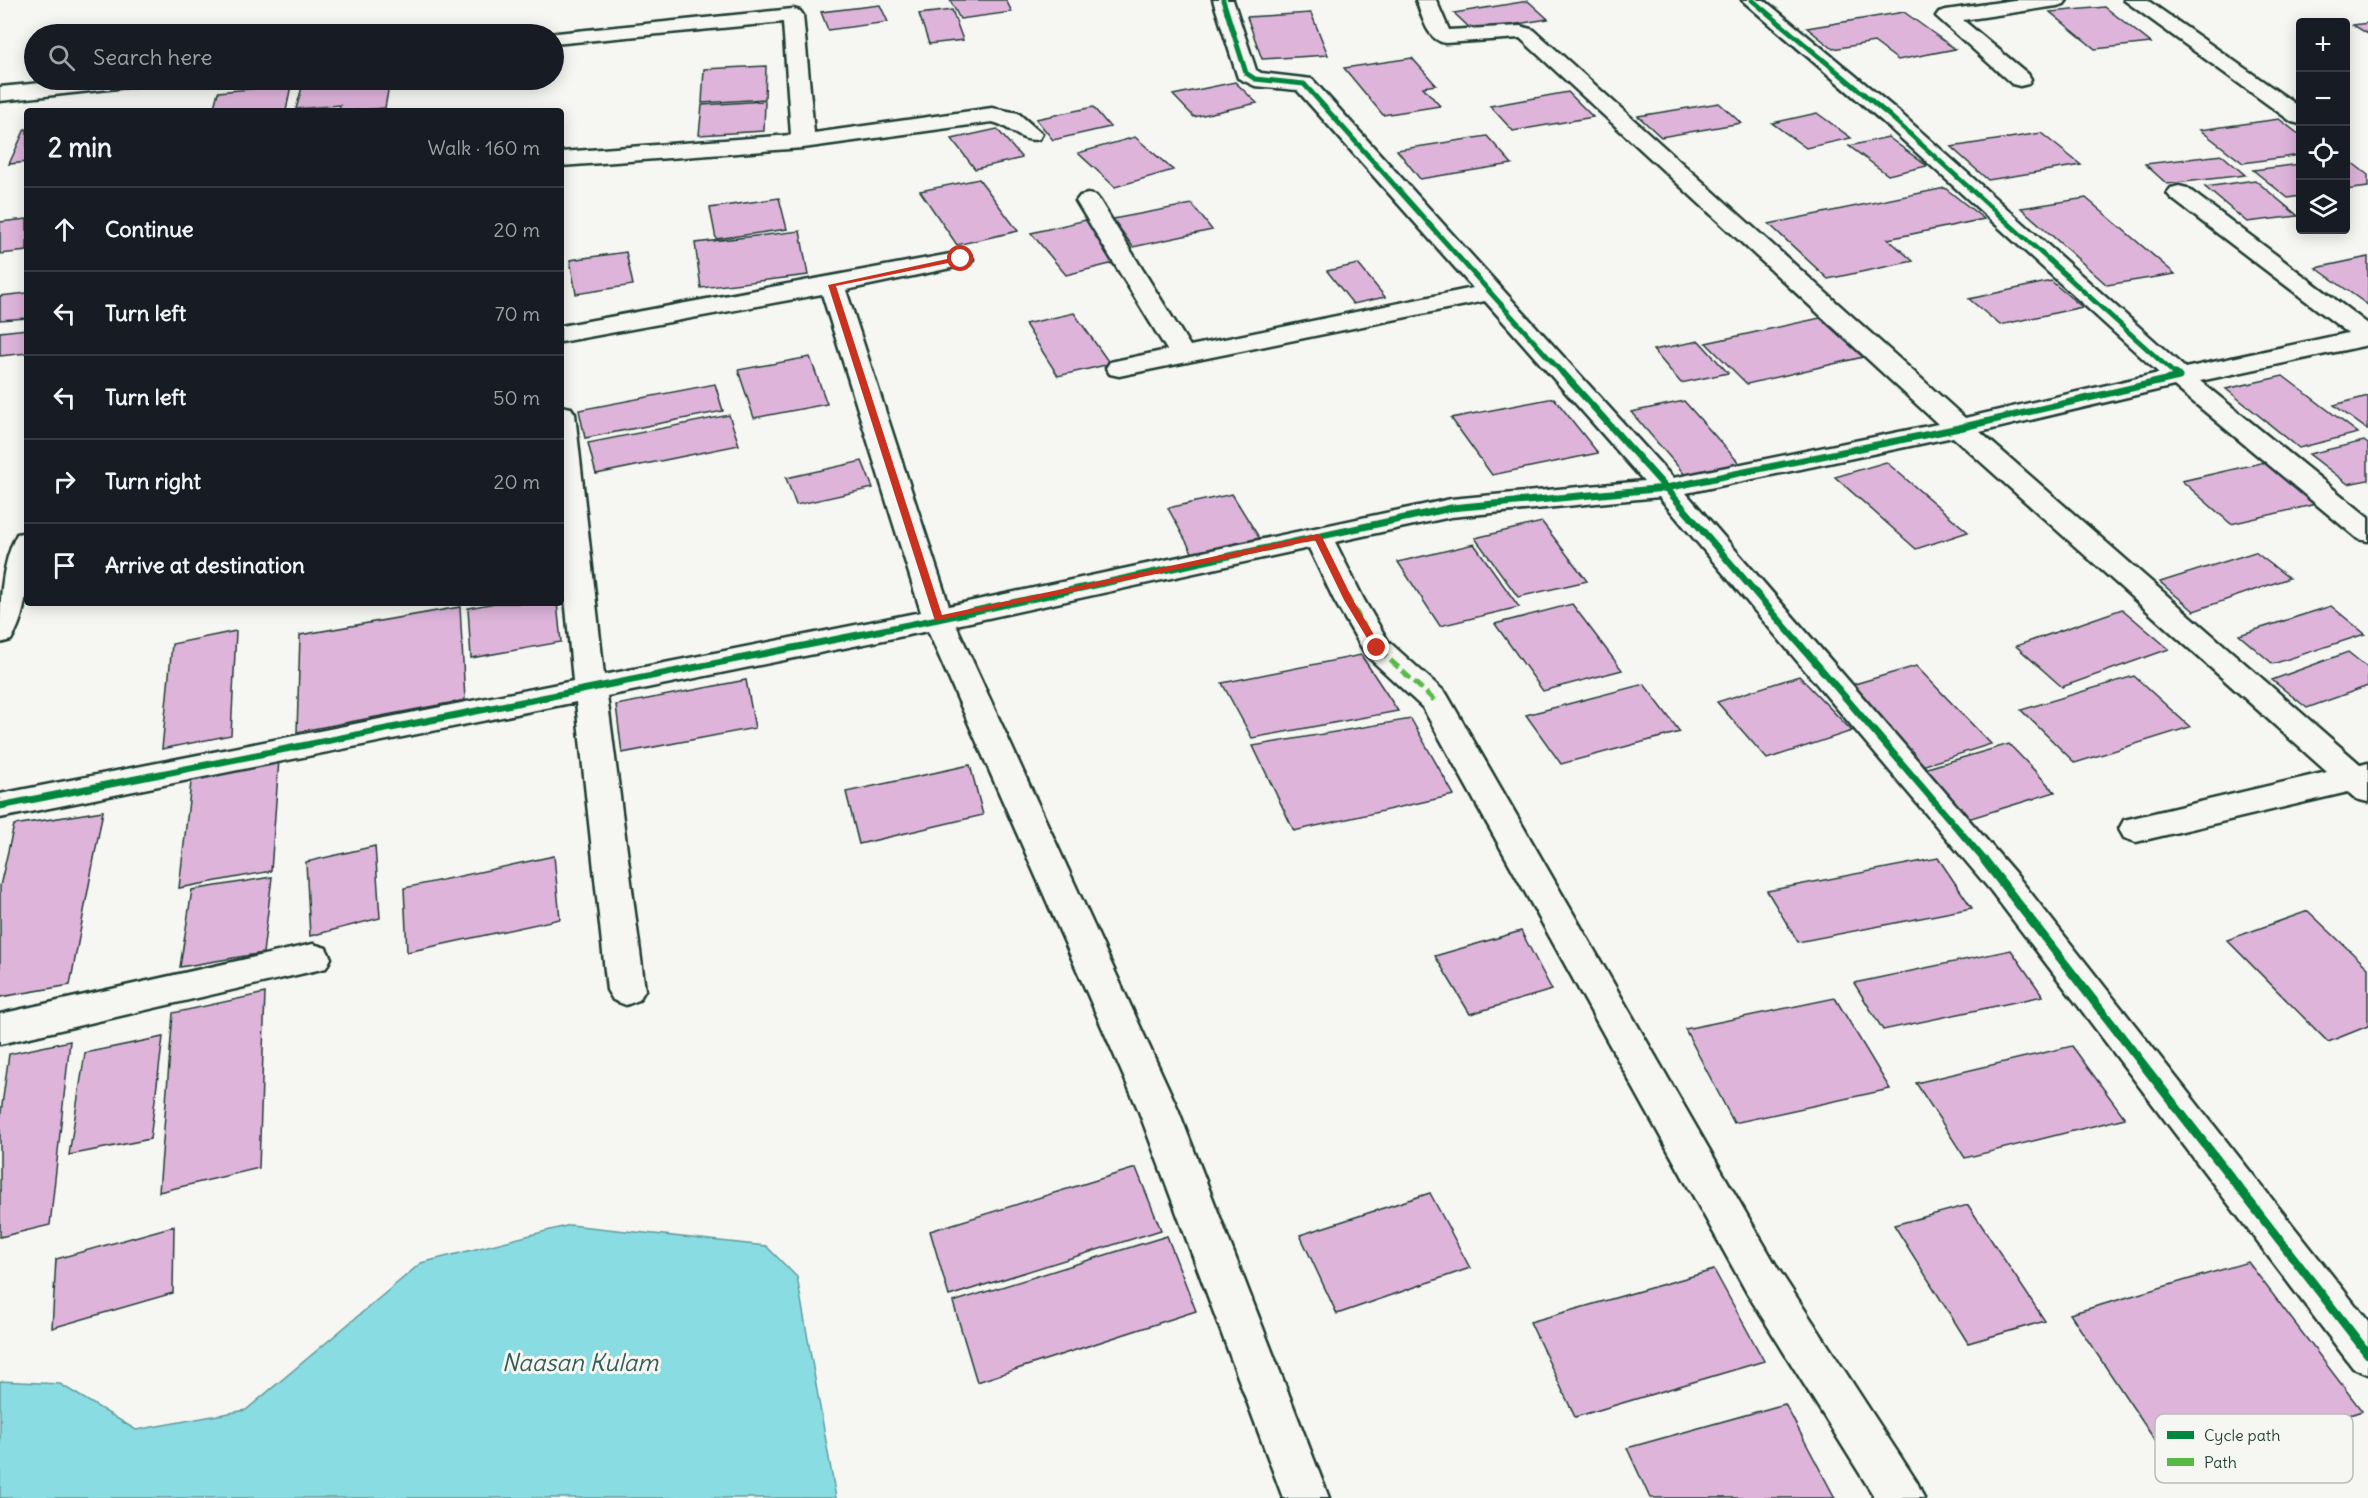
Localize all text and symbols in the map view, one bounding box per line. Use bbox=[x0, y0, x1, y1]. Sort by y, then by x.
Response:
map controls bbox=[2296, 18, 2350, 234]
button: + bbox=[2296, 18, 2350, 72]
search box bbox=[24, 24, 564, 90]
icon: search bbox=[45, 41, 78, 74]
text: Search here bbox=[93, 43, 212, 71]
button: − bbox=[2296, 72, 2350, 126]
button: locate bbox=[2296, 126, 2350, 180]
text: 2 min bbox=[48, 131, 112, 164]
text: Walk · 160 m bbox=[427, 135, 540, 160]
button: layers bbox=[2296, 180, 2350, 234]
icon: ahead bbox=[48, 213, 81, 246]
text: Continue bbox=[105, 215, 194, 243]
text: 20 m bbox=[494, 217, 540, 242]
route start bbox=[947, 245, 973, 271]
icon: left bbox=[48, 297, 81, 330]
text: Turn left bbox=[105, 299, 186, 327]
text: 70 m bbox=[495, 301, 540, 326]
icon: left bbox=[48, 381, 81, 414]
text: Turn left bbox=[105, 383, 186, 411]
text: 50 m bbox=[493, 385, 540, 410]
icon: right bbox=[48, 465, 81, 498]
text: Turn right bbox=[105, 467, 201, 495]
text: 20 m bbox=[494, 469, 540, 494]
icon: arrive bbox=[48, 549, 81, 582]
text: Arrive at destination bbox=[105, 551, 305, 579]
route end bbox=[1363, 634, 1389, 660]
water label: Naasan Kulam bbox=[502, 1347, 659, 1377]
legend bbox=[2155, 1414, 2353, 1483]
text: Cycle path bbox=[2204, 1425, 2280, 1445]
text: Path bbox=[2204, 1452, 2237, 1472]

